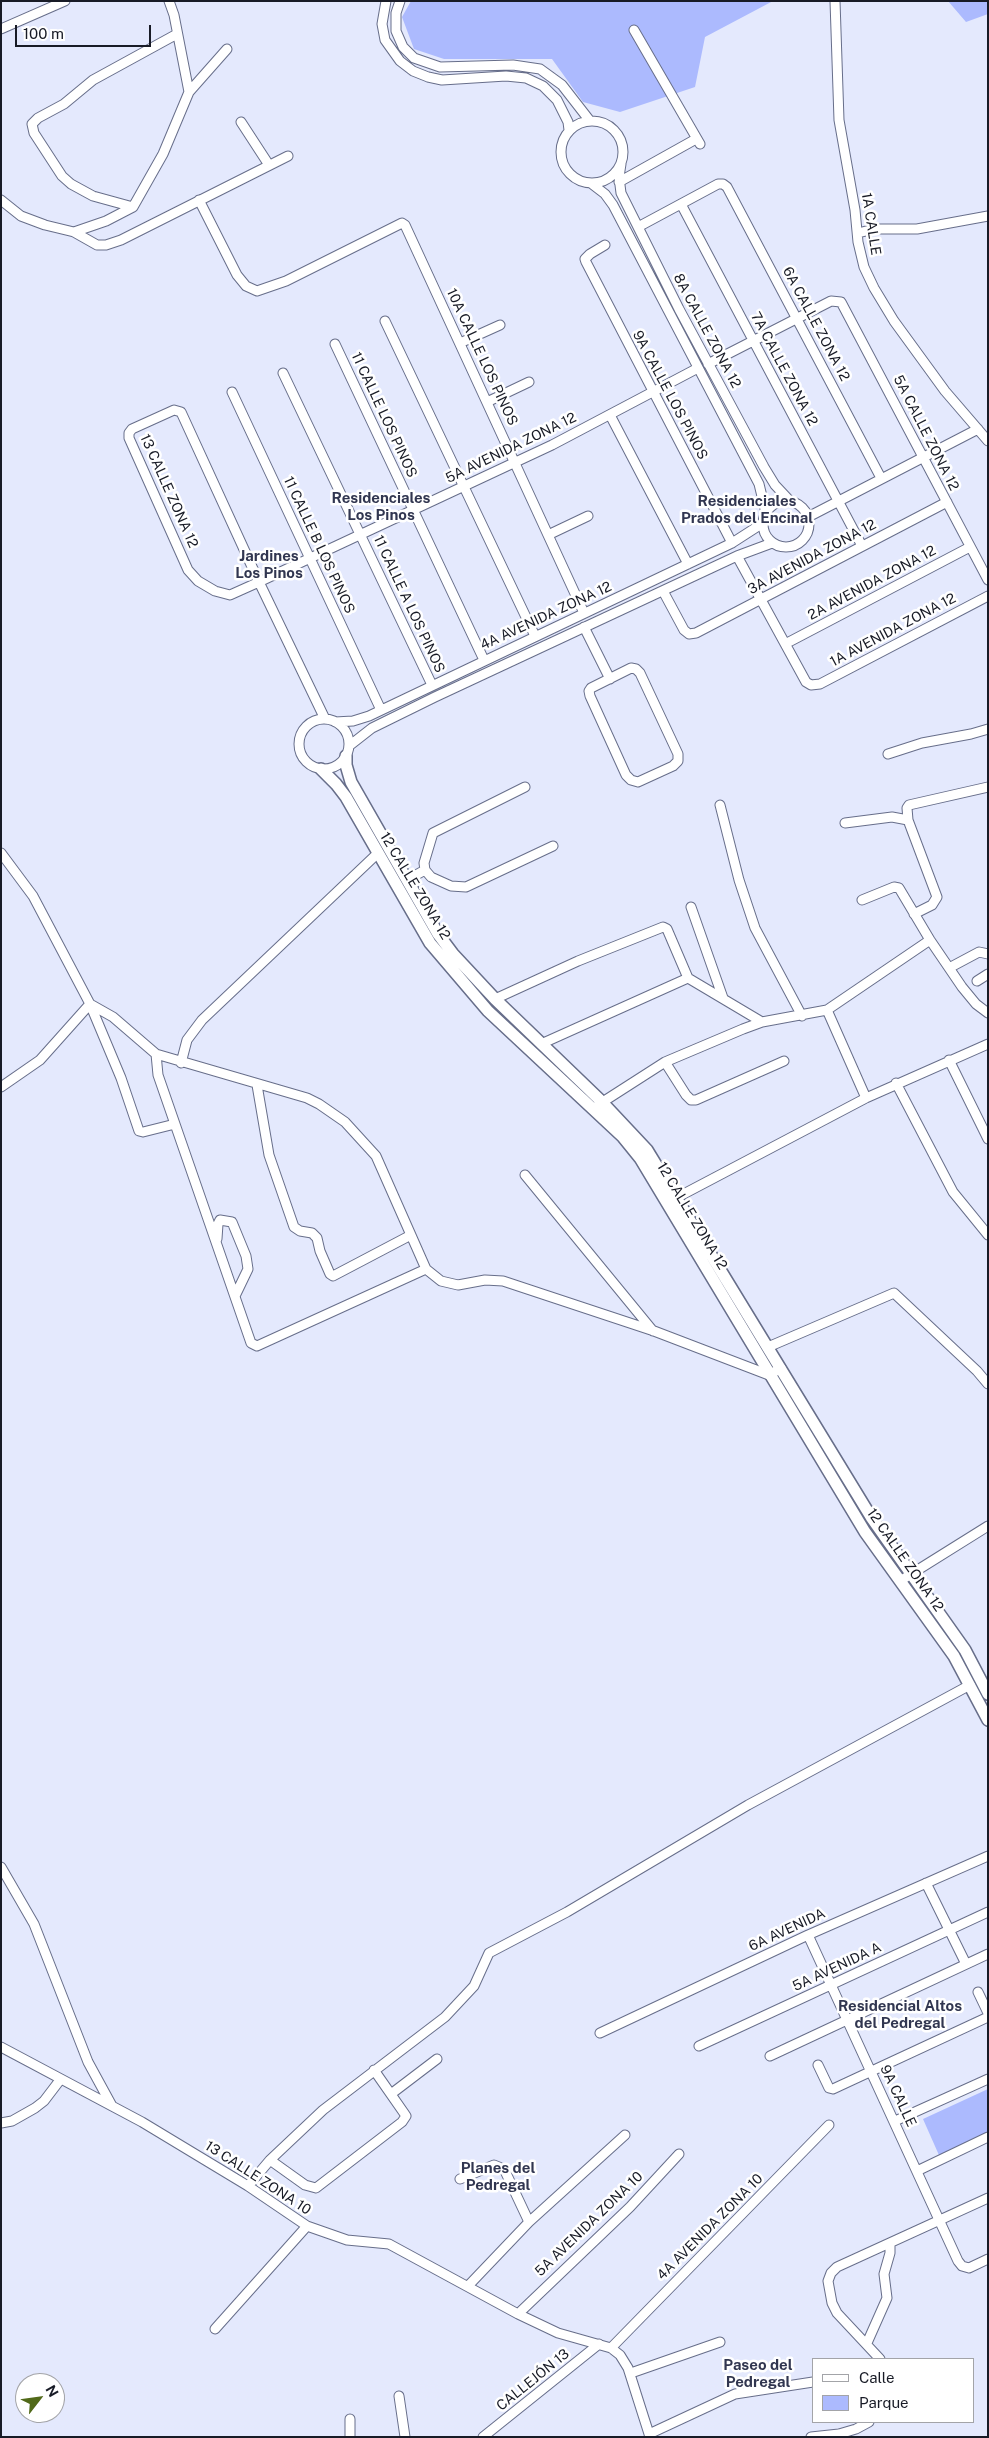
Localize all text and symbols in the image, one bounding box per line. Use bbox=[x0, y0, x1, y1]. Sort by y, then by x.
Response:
scale bar bbox=[18, 15, 154, 47]
text: 100 m bbox=[23, 25, 64, 42]
street label: 1A CALLE bbox=[858, 191, 884, 257]
street label: 6A CALLE ZONA 12 bbox=[779, 264, 853, 384]
street label: 8A CALLE ZONA 12 bbox=[670, 271, 744, 391]
street label: 10A CALLE LOS PINOS bbox=[443, 286, 521, 428]
street label: 7A CALLE ZONA 12 bbox=[747, 309, 821, 429]
street label: 9A CALLE LOS PINOS bbox=[629, 328, 711, 462]
street label: 11 CALLE LOS PINOS bbox=[348, 350, 420, 480]
street label: 5A CALLE ZONA 12 bbox=[890, 373, 962, 493]
street label: 5A AVENIDA ZONA 12 bbox=[443, 409, 579, 487]
street label: 13 CALLE ZONA 12 bbox=[136, 432, 202, 550]
street label: 11 CALLE B LOS PINOS bbox=[280, 474, 358, 616]
district label: Residenciales Los Pinos bbox=[331, 489, 431, 524]
district label: Residenciales Prados del Encinal bbox=[681, 492, 813, 527]
street label: 3A AVENIDA ZONA 12 bbox=[745, 516, 879, 598]
street label: 11 CALLE A LOS PINOS bbox=[370, 533, 448, 675]
street label: 2A AVENIDA ZONA 12 bbox=[805, 542, 939, 624]
district label: Jardines Los Pinos bbox=[235, 547, 303, 582]
street label: 4A AVENIDA ZONA 12 bbox=[478, 578, 614, 654]
street label: 1A AVENIDA ZONA 12 bbox=[827, 590, 959, 670]
street label: 12 CALLE ZONA 12 bbox=[376, 829, 454, 943]
street label: 12 CALLE ZONA 12 bbox=[653, 1159, 731, 1273]
street label: 12 CALLE ZONA 12 bbox=[863, 1505, 947, 1615]
street label: 6A AVENIDA bbox=[746, 1905, 828, 1955]
street label: 5A AVENIDA A bbox=[790, 1939, 884, 1995]
district label: Residencial Altos del Pedregal bbox=[838, 1997, 962, 2032]
street label: 9A CALLE bbox=[876, 2062, 920, 2130]
street label: 13 CALLE ZONA 10 bbox=[202, 2137, 314, 2219]
district label: Planes del Pedregal bbox=[461, 2159, 535, 2194]
street label: 5A AVENIDA ZONA 10 bbox=[532, 2168, 646, 2280]
street label: 4A AVENIDA ZONA 10 bbox=[653, 2170, 767, 2284]
street label: CALLEJÓN 13 bbox=[493, 2346, 573, 2414]
district label: Paseo del Pedregal bbox=[723, 2356, 793, 2391]
legend bbox=[812, 2358, 974, 2423]
text: Calle bbox=[859, 2369, 895, 2386]
north arrow bbox=[15, 2373, 65, 2423]
text: N bbox=[42, 2382, 62, 2400]
text: Parque bbox=[859, 2394, 909, 2411]

